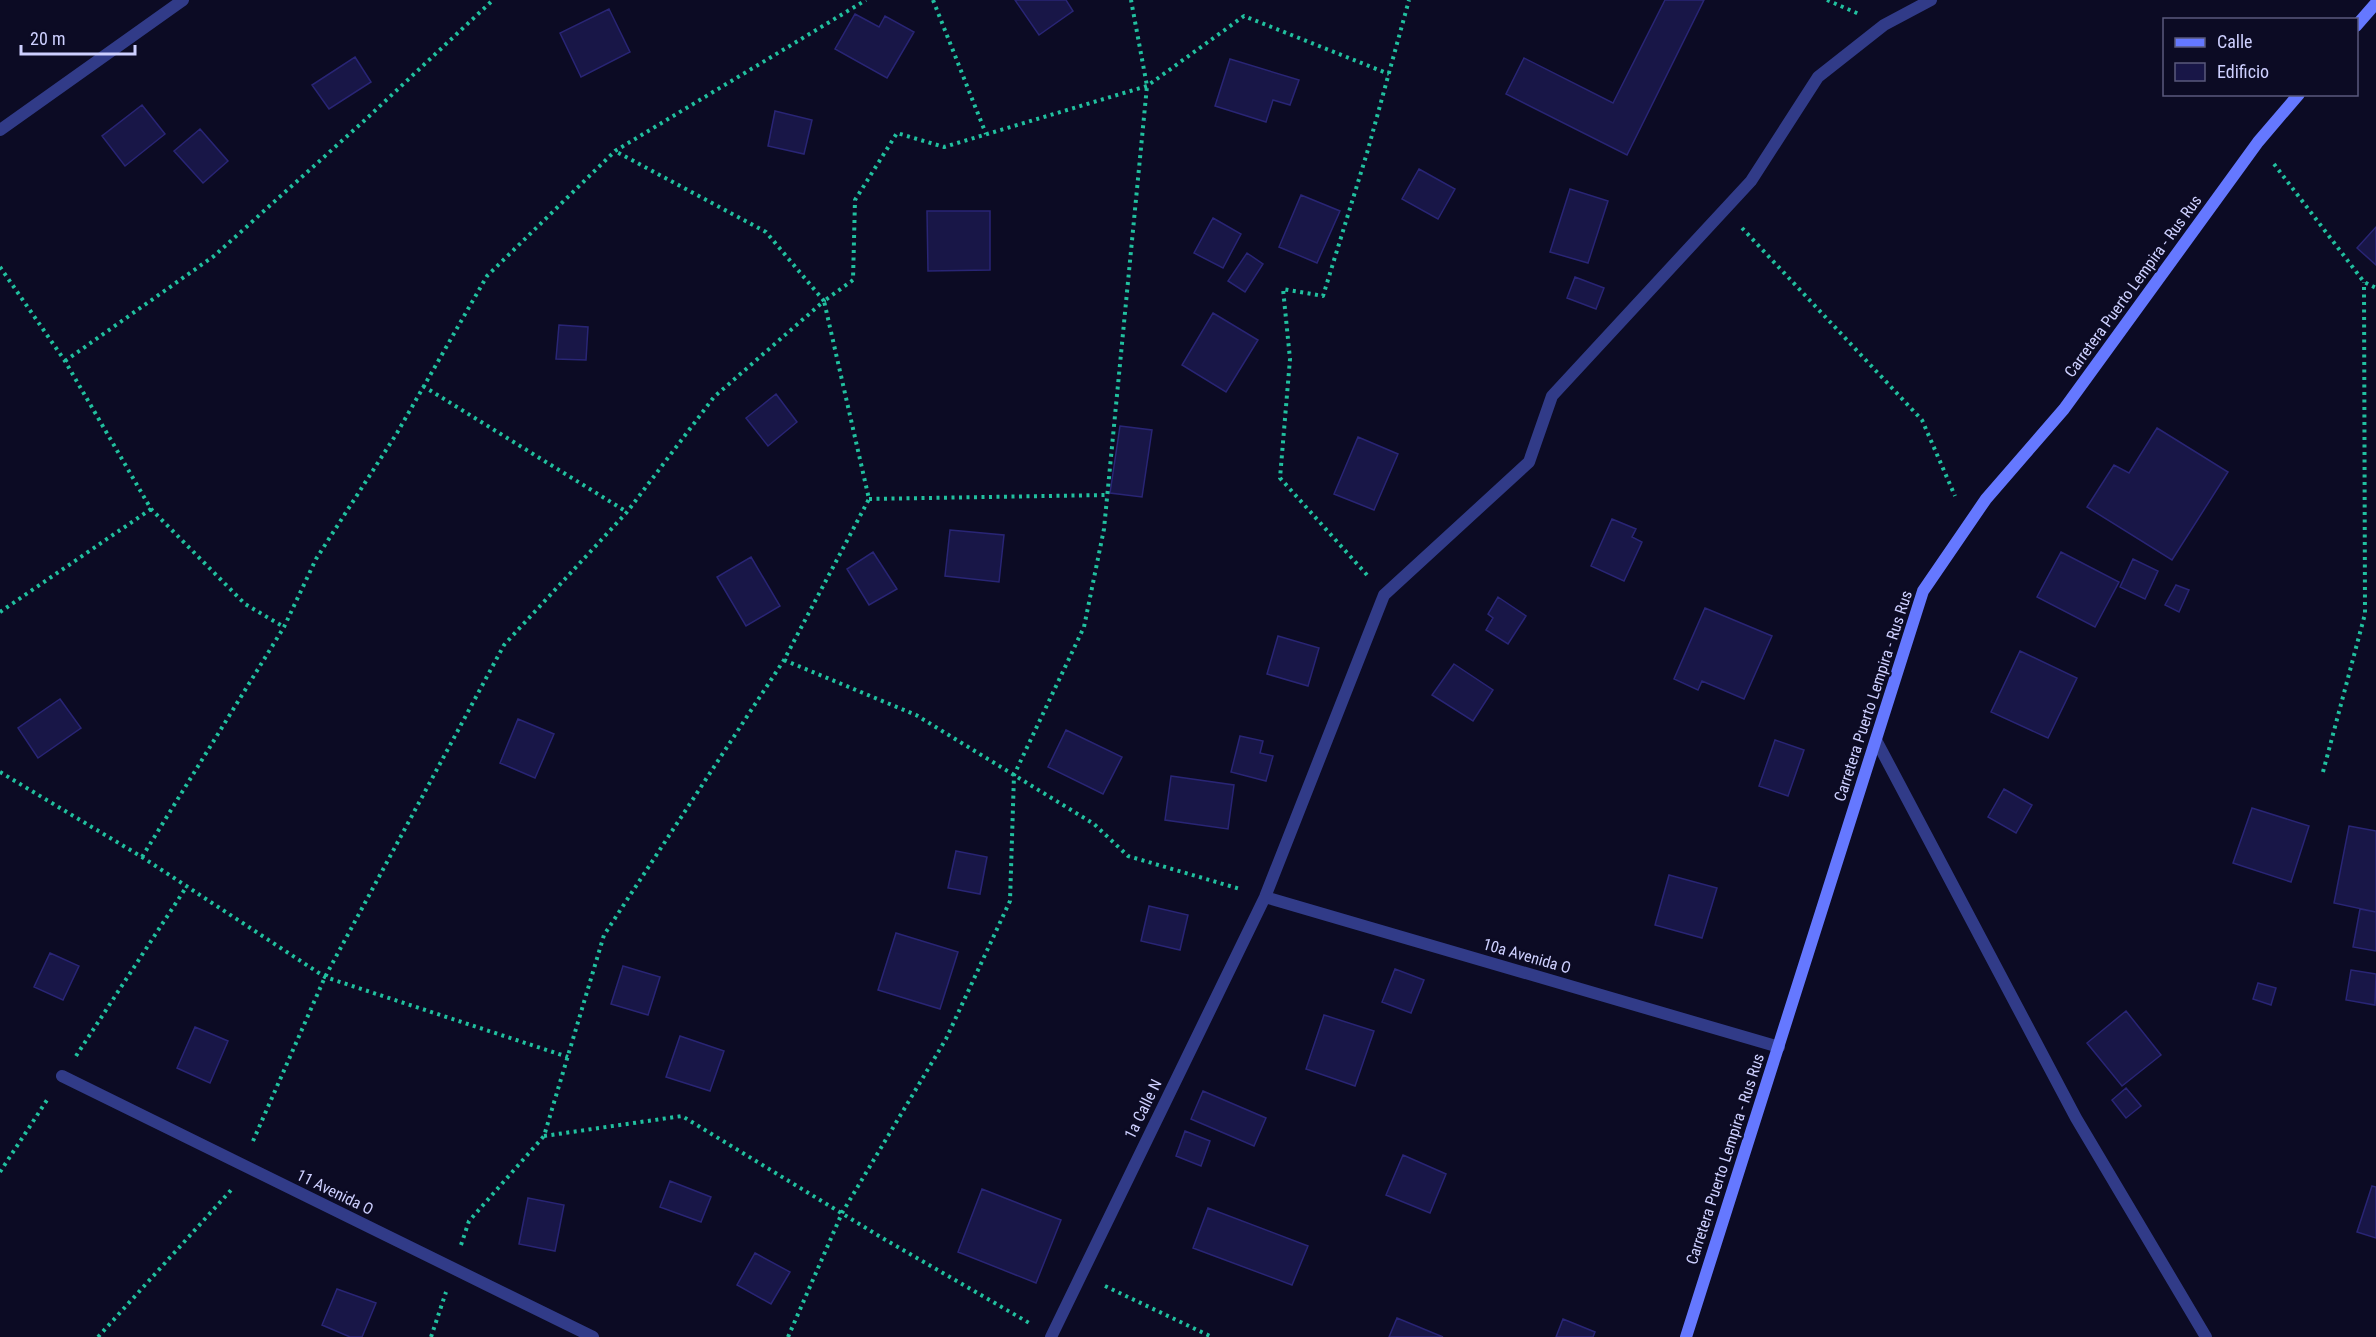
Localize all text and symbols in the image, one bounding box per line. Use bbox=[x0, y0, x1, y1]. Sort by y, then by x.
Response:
scale bar bbox=[21, 18, 135, 56]
legend bbox=[2163, 18, 2358, 96]
text: 20 m bbox=[30, 28, 65, 49]
text: Calle bbox=[2217, 31, 2253, 52]
text: Edificio bbox=[2217, 61, 2269, 82]
street label: Carretera Puerto Lempira - Rus Rus bbox=[2060, 191, 2206, 381]
street label: Carretera Puerto Lempira - Rus Rus bbox=[1830, 588, 1916, 804]
street label: 10a Avenida O bbox=[1481, 934, 1573, 978]
street label: Carretera Puerto Lempira - Rus Rus bbox=[1682, 1051, 1768, 1267]
street label: 1a Calle N bbox=[1120, 1076, 1166, 1142]
street label: 11 Avenida O bbox=[294, 1165, 376, 1219]

